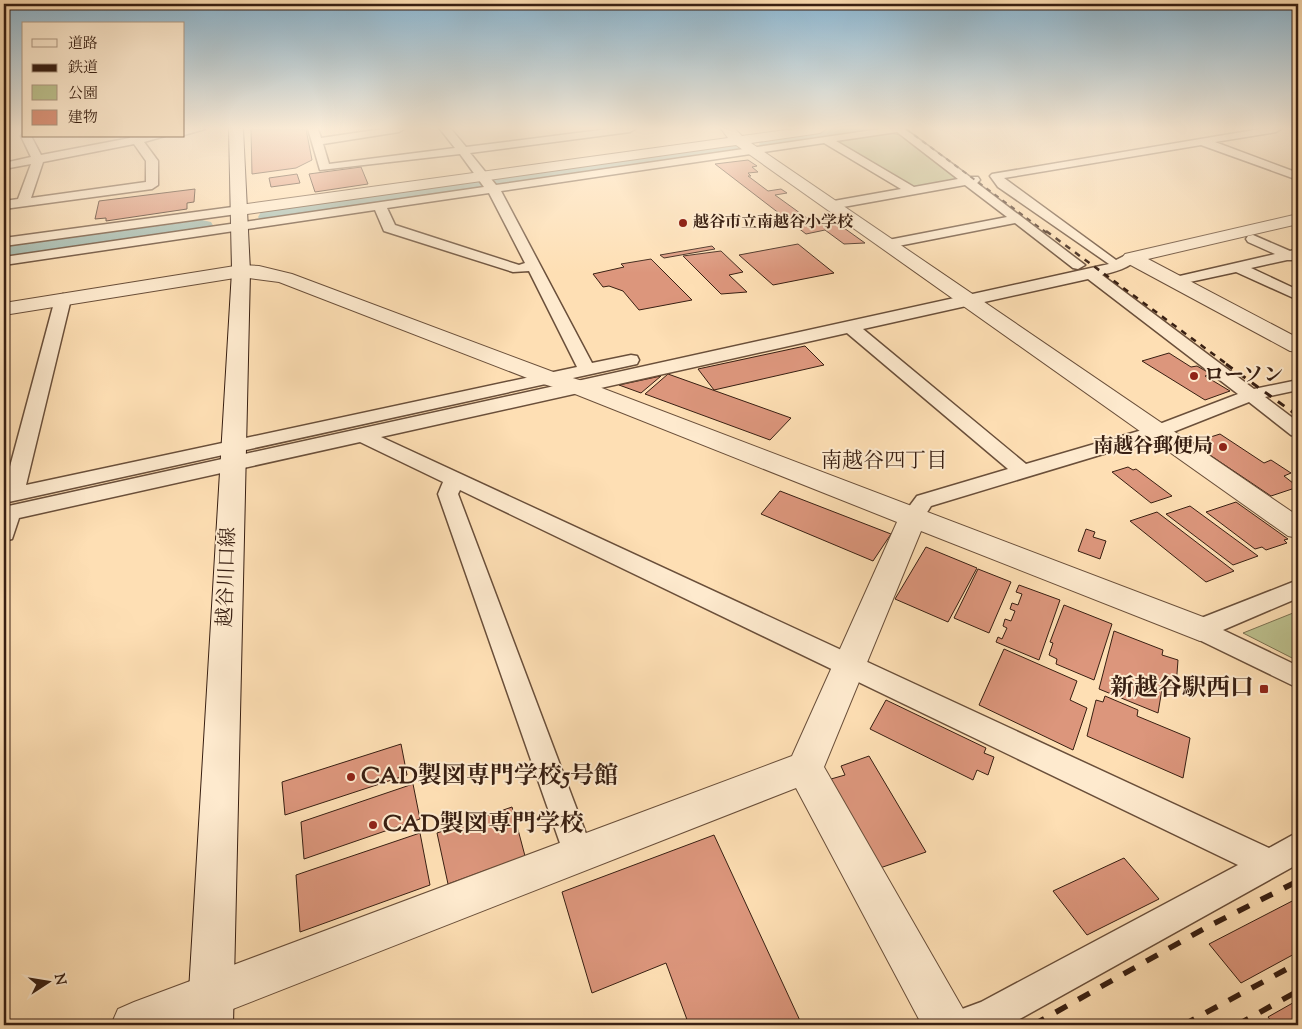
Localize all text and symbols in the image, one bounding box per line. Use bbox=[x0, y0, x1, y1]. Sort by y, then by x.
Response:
legend bbox=[22, 22, 185, 138]
text: 道路 bbox=[68, 34, 98, 55]
text: 鉄道 bbox=[68, 58, 98, 79]
text: 公園 bbox=[68, 84, 98, 105]
text: 建物 bbox=[68, 108, 98, 129]
place label: 越谷市立南越谷小学校 bbox=[693, 212, 854, 235]
marker: 越谷市立南越谷小学校 bbox=[677, 217, 689, 229]
place label: ローソン bbox=[1204, 362, 1283, 391]
marker: ローソン bbox=[1188, 370, 1200, 382]
place label: 南越谷郵便局 bbox=[1093, 433, 1213, 462]
marker: 南越谷郵便局 bbox=[1217, 441, 1229, 453]
district label: 南越谷四丁目 bbox=[821, 447, 947, 477]
street label: 越谷川口線 bbox=[212, 527, 244, 627]
place label: 新越谷駅西口 bbox=[1110, 672, 1254, 706]
marker: 新越谷駅西口 bbox=[1258, 683, 1270, 695]
place label: CAD製図専門学校5号館 bbox=[361, 760, 618, 794]
marker: CAD製図専門学校5号館 bbox=[345, 771, 357, 783]
place label: CAD製図専門学校 bbox=[383, 808, 584, 842]
marker: CAD製図専門学校 bbox=[367, 819, 379, 831]
north arrow bbox=[22, 956, 72, 1006]
text: N bbox=[48, 972, 70, 987]

